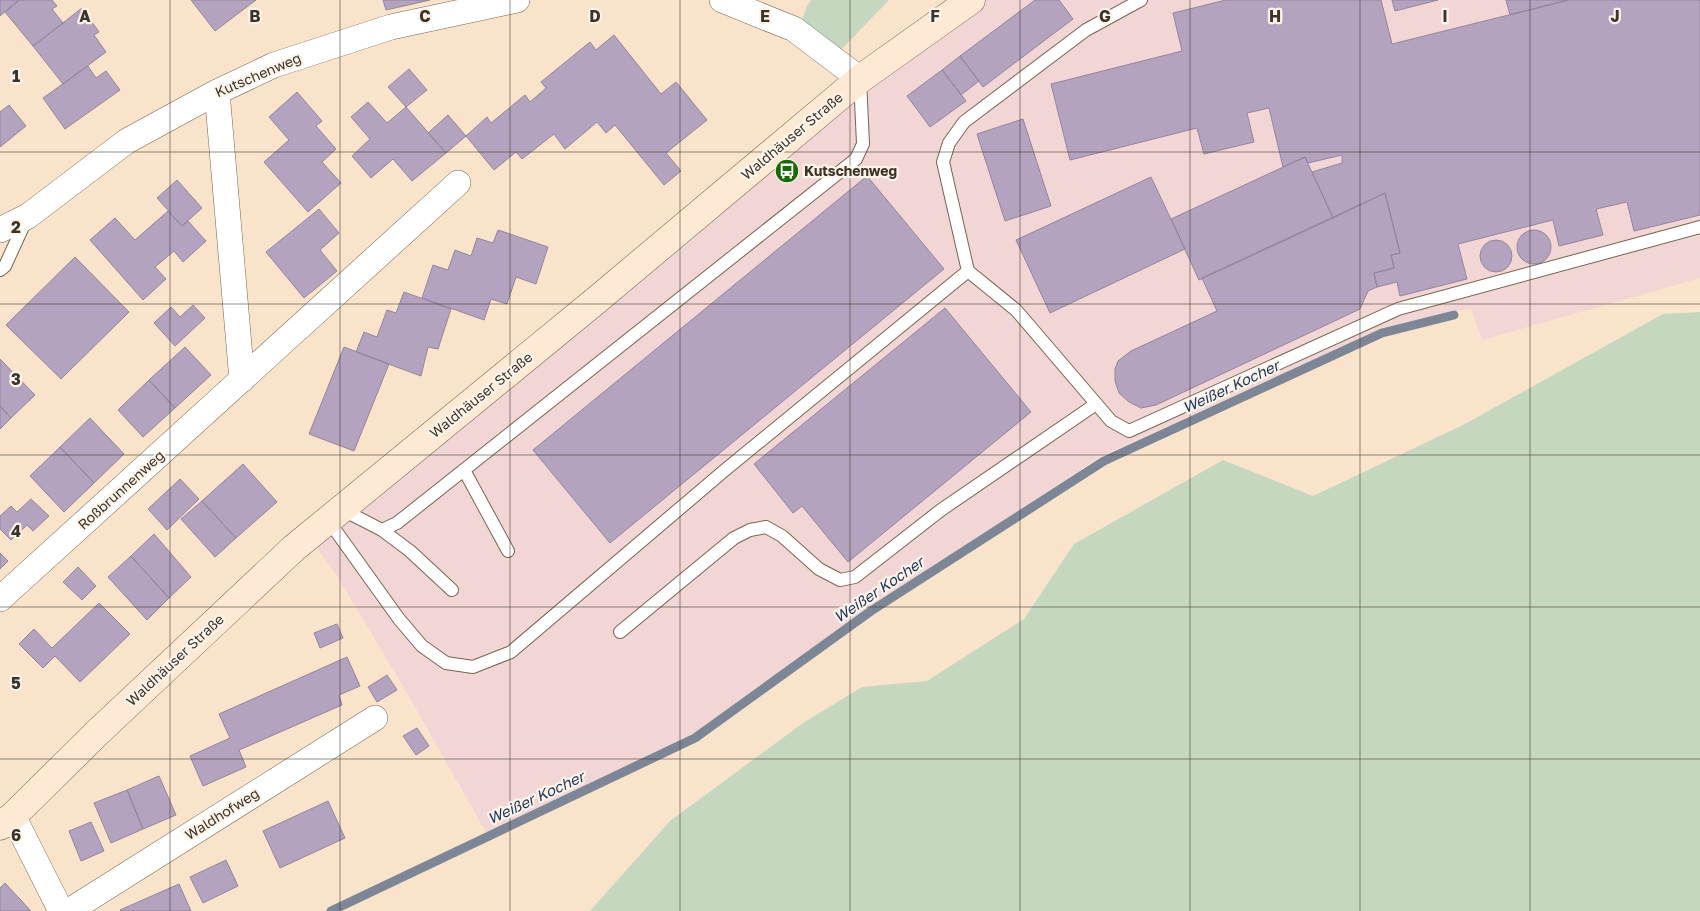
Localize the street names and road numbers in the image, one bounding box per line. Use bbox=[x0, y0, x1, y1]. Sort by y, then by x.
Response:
street label: Kutschenweg bbox=[212, 49, 303, 100]
street label: Waldhäuser Straße bbox=[738, 88, 846, 183]
street label: Waldhäuser Straße bbox=[426, 348, 535, 441]
street label: Roßbrunnenweg bbox=[74, 446, 167, 533]
street label: Waldhäuser Straße bbox=[122, 610, 227, 709]
street label: Waldhofweg bbox=[182, 784, 262, 843]

